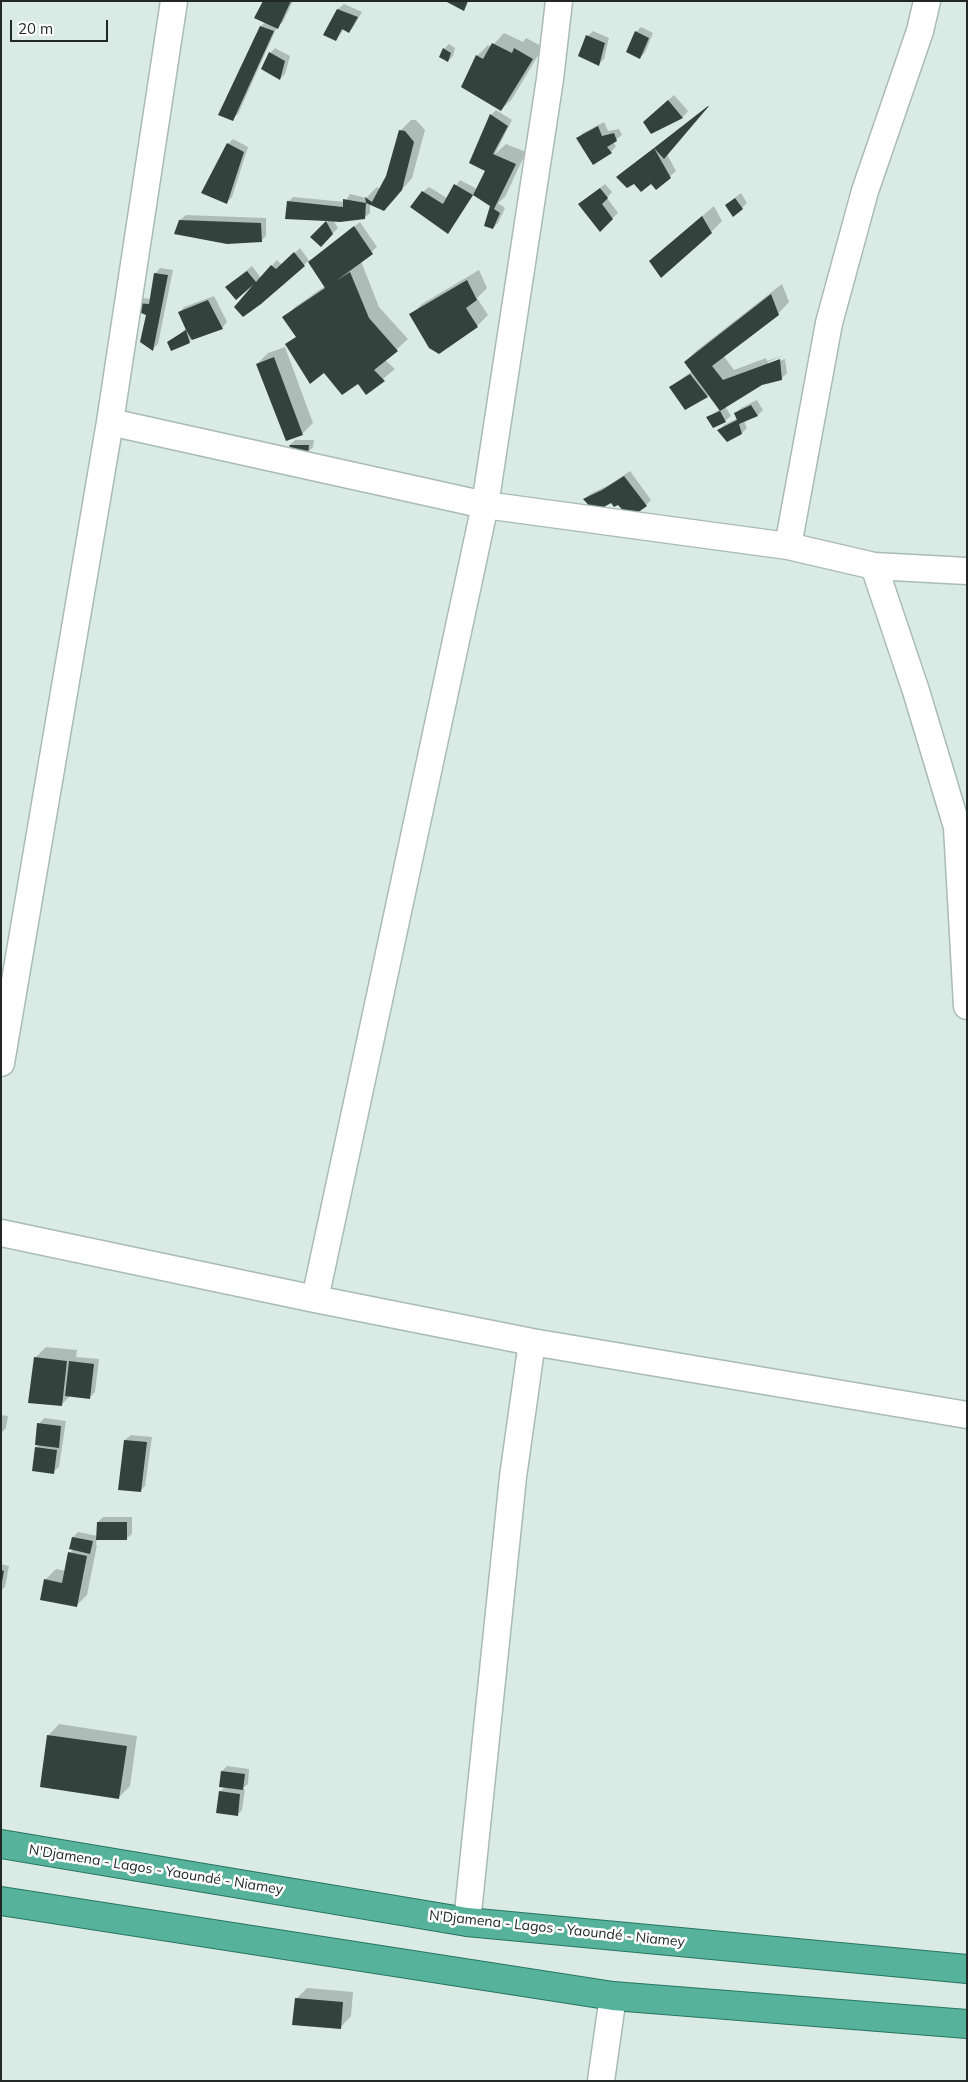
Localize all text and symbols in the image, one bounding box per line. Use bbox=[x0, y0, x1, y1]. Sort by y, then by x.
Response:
scale bar bbox=[12, 10, 110, 42]
text: 20 m bbox=[18, 19, 53, 38]
street label: N'Djamena - Lagos - Yaoundé - Niamey bbox=[28, 1842, 284, 1898]
street label: N'Djamena - Lagos - Yaoundé - Niamey bbox=[428, 1907, 686, 1951]

